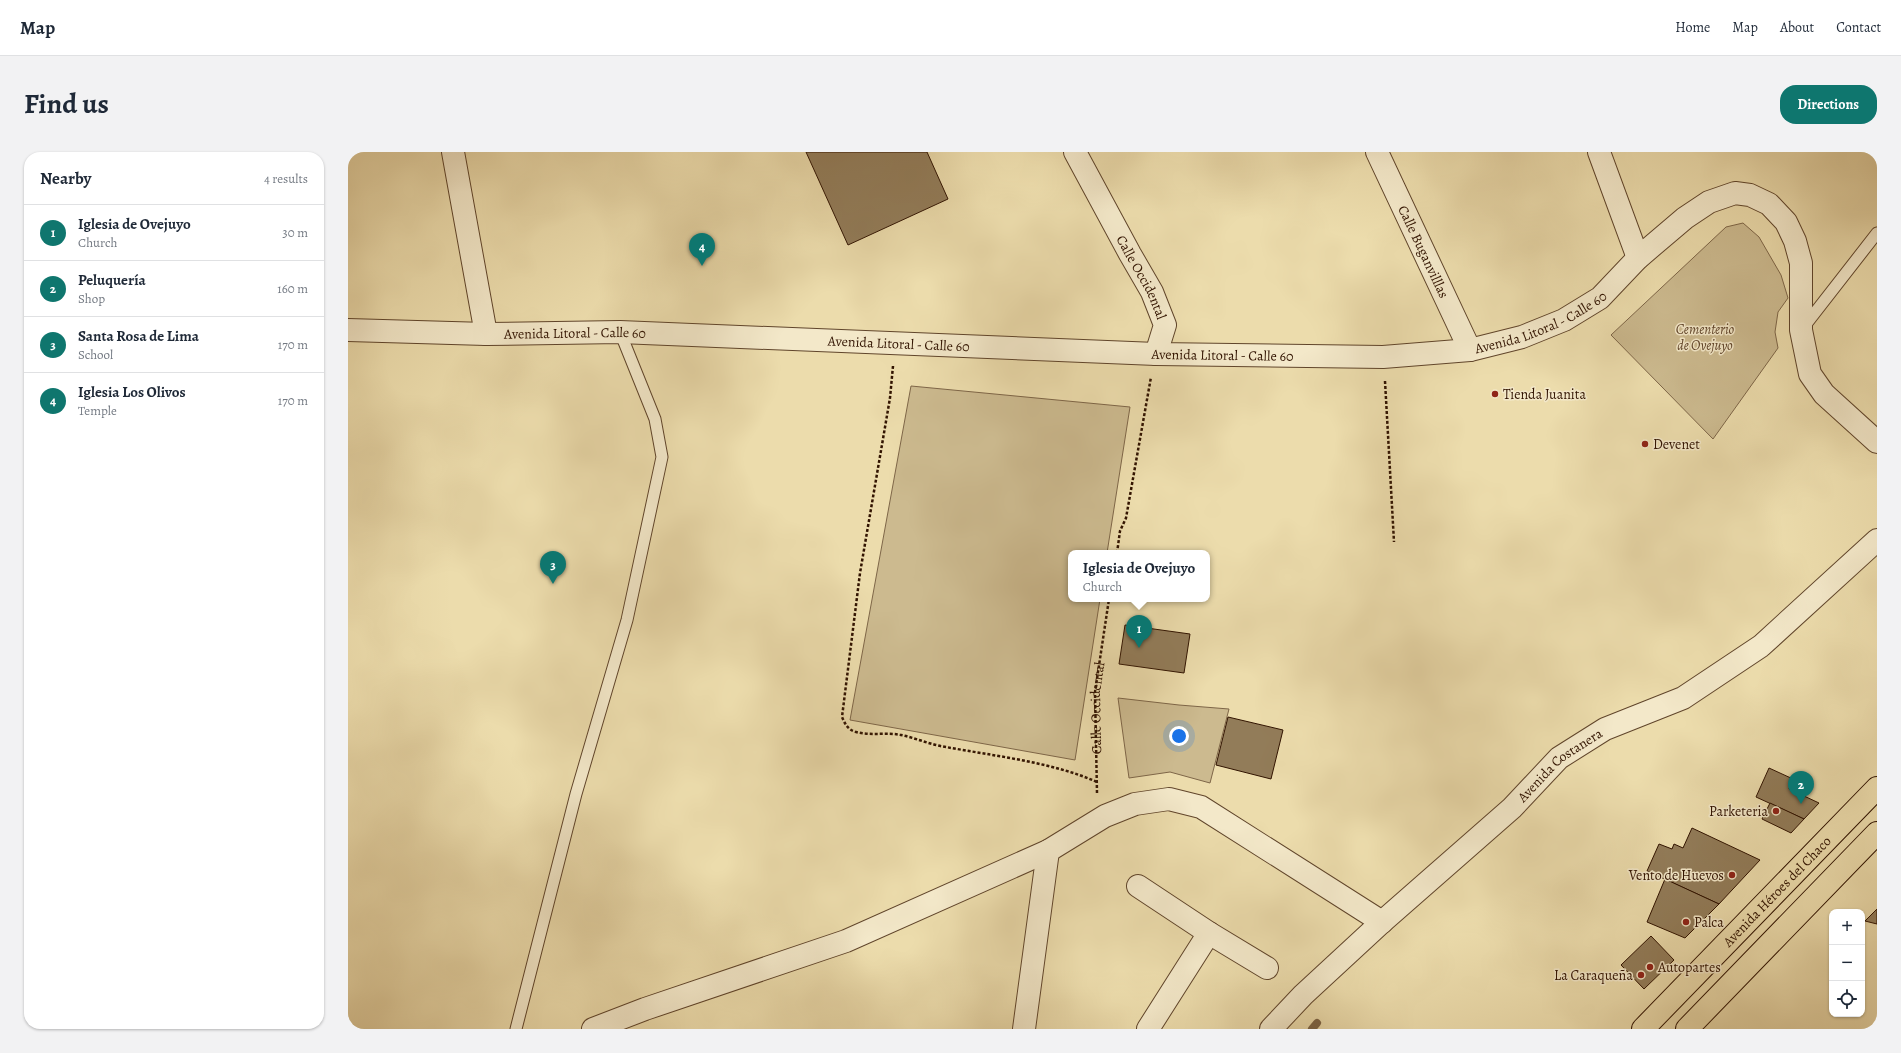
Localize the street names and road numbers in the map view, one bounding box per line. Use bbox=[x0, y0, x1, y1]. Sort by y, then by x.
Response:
street label: Calle Buganvilllas bbox=[1394, 202, 1454, 301]
street label: Calle Occidental bbox=[1112, 232, 1172, 323]
street label: Avenida Litoral - Calle 60 bbox=[1472, 287, 1611, 358]
street label: Avenida Litoral - Calle 60 bbox=[503, 322, 646, 343]
street label: Avenida Litoral - Calle 60 bbox=[826, 331, 970, 356]
street label: Avenida Litoral - Calle 60 bbox=[1150, 344, 1294, 365]
street label: Calle Occidental bbox=[1085, 660, 1109, 755]
street label: Avenida Costanera bbox=[1512, 723, 1606, 807]
street label: Avenida Héroes del Chaco bbox=[1718, 832, 1835, 952]

